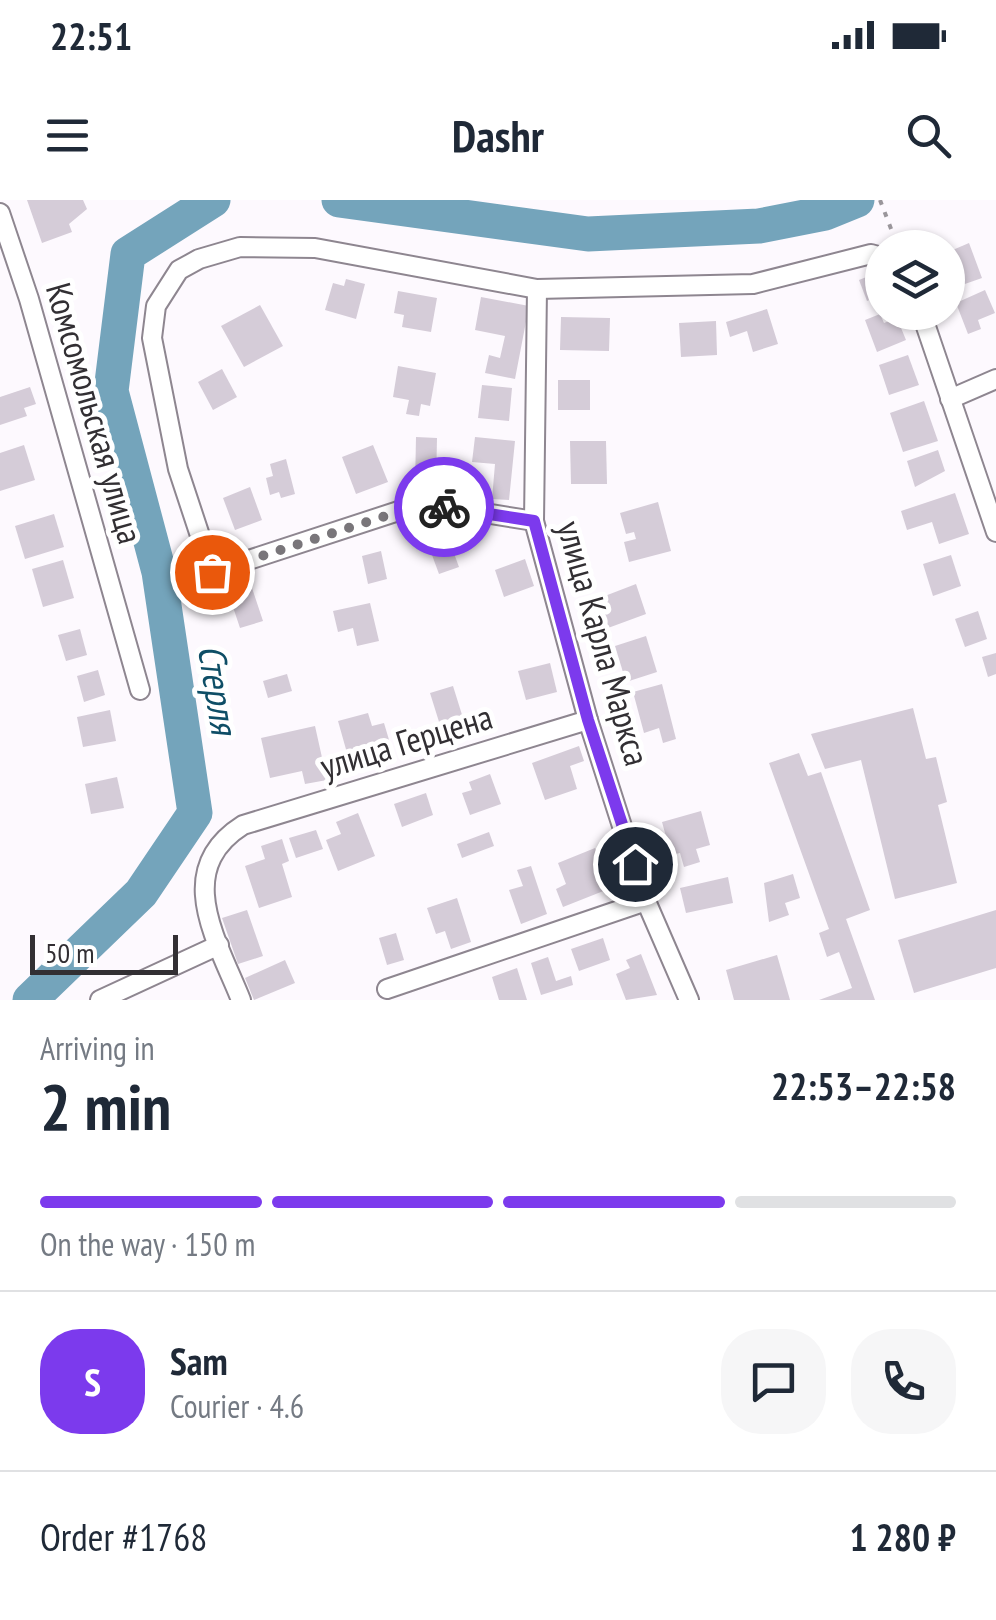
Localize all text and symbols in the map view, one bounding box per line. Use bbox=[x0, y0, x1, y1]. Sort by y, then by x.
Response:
text: 22:51 bbox=[50, 11, 132, 60]
text: Dashr bbox=[452, 106, 544, 164]
icon: menu bbox=[40, 108, 95, 163]
icon: search bbox=[901, 108, 956, 163]
map controls bbox=[865, 230, 965, 330]
button: layers bbox=[865, 230, 965, 330]
street label: Комсомольская улица bbox=[36, 277, 154, 549]
courier bbox=[394, 457, 494, 557]
icon: bike bbox=[417, 480, 472, 535]
street label: улица Карла Маркса bbox=[547, 515, 661, 771]
pin bbox=[170, 530, 255, 615]
icon: bag bbox=[185, 545, 240, 600]
water label: Стерля bbox=[188, 641, 251, 740]
street label: улица Герцена bbox=[314, 693, 498, 789]
pin bbox=[593, 822, 678, 907]
icon: home bbox=[608, 837, 663, 892]
scale bar bbox=[30, 930, 178, 974]
text: 50 m bbox=[45, 934, 94, 971]
text: Arriving in bbox=[40, 1027, 155, 1069]
text: 22:53–22:58 bbox=[771, 1061, 956, 1110]
text: 2 min bbox=[40, 1064, 171, 1148]
text: On the way · 150 m bbox=[40, 1223, 255, 1265]
button: chat bbox=[721, 1329, 826, 1434]
button: phone bbox=[851, 1329, 956, 1434]
text: Sam bbox=[170, 1336, 228, 1385]
text: S bbox=[84, 1357, 101, 1406]
text: Courier · 4.6 bbox=[170, 1385, 304, 1427]
text: Order #1768 bbox=[40, 1512, 207, 1561]
text: 1 280 ₽ bbox=[850, 1512, 956, 1561]

